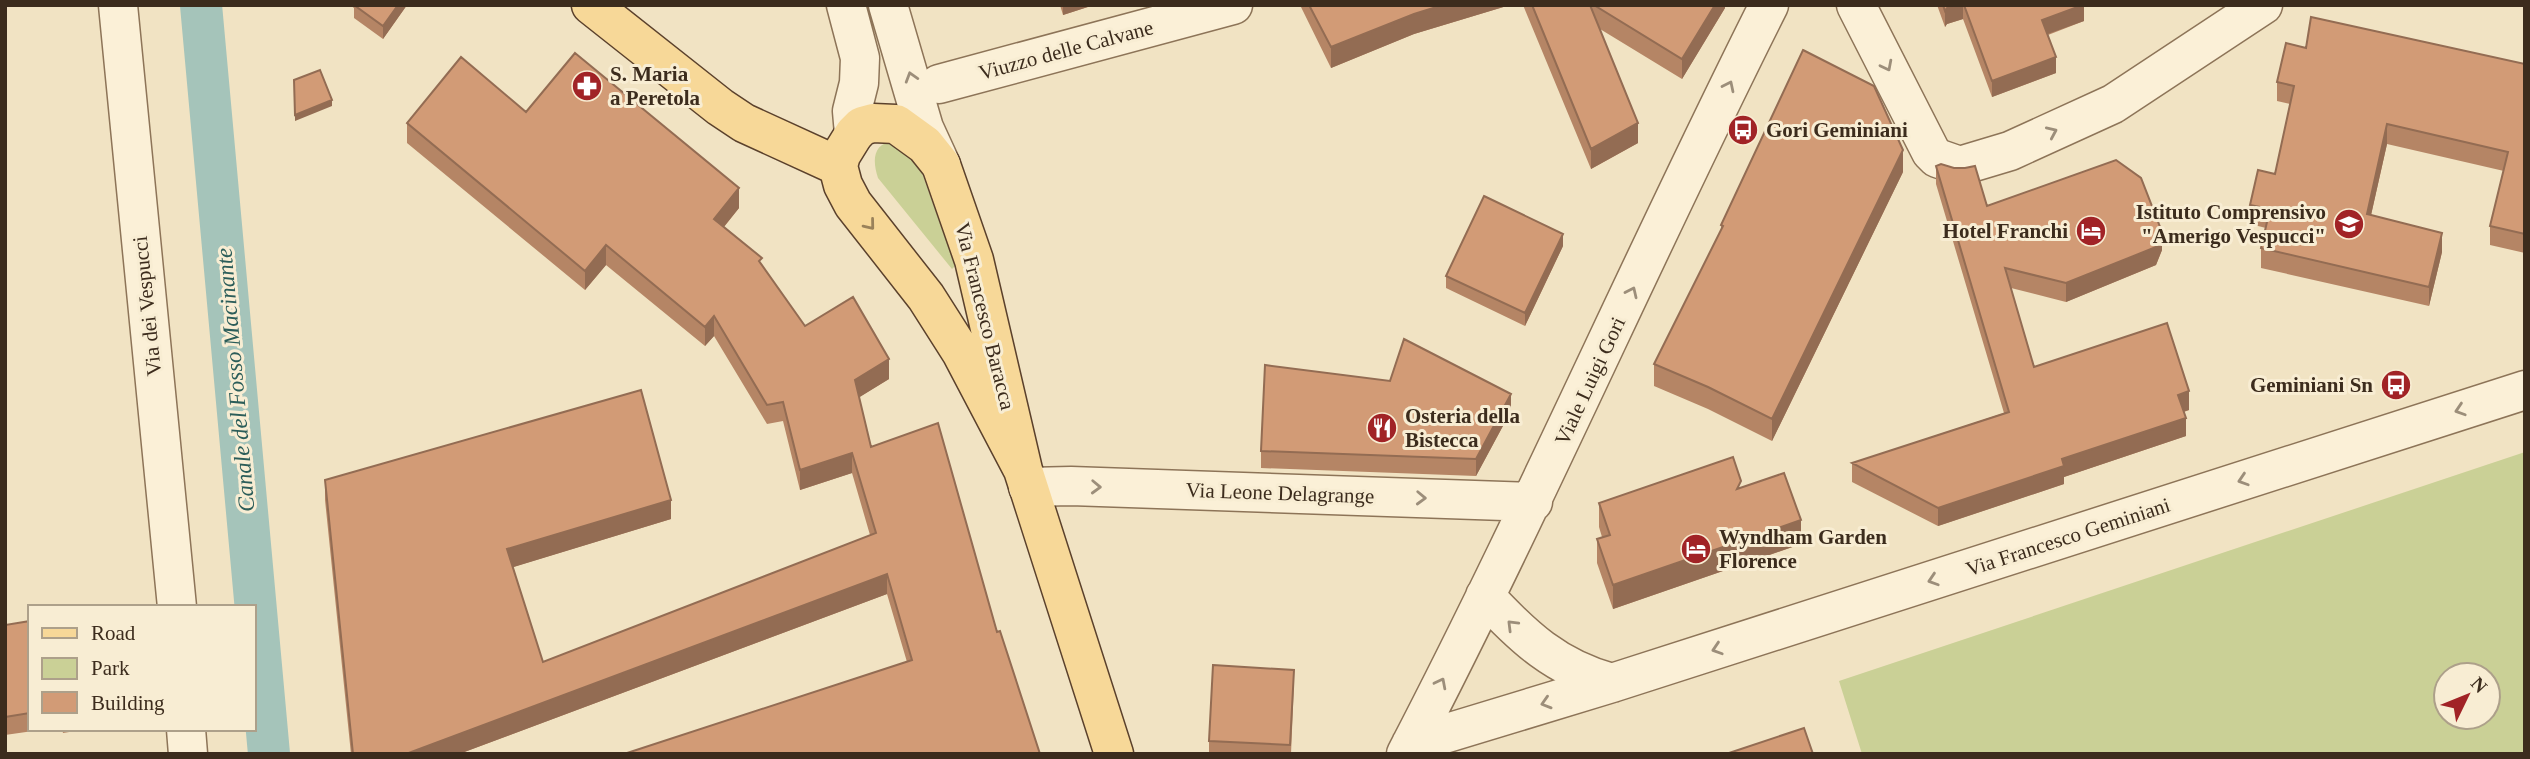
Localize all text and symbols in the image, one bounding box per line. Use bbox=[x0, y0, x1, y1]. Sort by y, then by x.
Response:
street label: Viuzzo delle Calvane bbox=[976, 15, 1156, 85]
one-way arrow bbox=[1879, 59, 1893, 71]
place label: S. Maria a Peretola bbox=[610, 62, 700, 110]
pharmacy icon: S. Maria a Peretola bbox=[570, 69, 604, 103]
one-way arrow bbox=[904, 71, 919, 83]
one-way arrow bbox=[1721, 81, 1735, 93]
bus stop icon: Gori Geminiani bbox=[1726, 113, 1760, 147]
place label: Gori Geminiani bbox=[1766, 118, 1908, 142]
one-way arrow bbox=[2045, 126, 2057, 140]
place label: Istituto Comprensivo "Amerigo Vespucci" bbox=[2136, 200, 2326, 248]
school or university icon: Istituto Comprensivo "Amerigo Vespucci" bbox=[2332, 207, 2366, 241]
hotel icon: Hotel Franchi bbox=[2074, 214, 2108, 248]
one-way arrow bbox=[862, 218, 875, 230]
place label: Hotel Franchi bbox=[1943, 219, 2068, 243]
street label: Via Francesco Baracca bbox=[950, 220, 1020, 413]
street label: Via dei Vespucci bbox=[128, 235, 166, 377]
water label: Canale del Fosso Macinante bbox=[211, 247, 260, 513]
one-way arrow bbox=[1623, 287, 1637, 299]
street label: Viale Luigi Gori bbox=[1550, 313, 1630, 449]
bus stop icon: Geminiani Sn bbox=[2379, 368, 2413, 402]
place label: Geminiani Sn bbox=[2250, 373, 2373, 397]
one-way arrow bbox=[2454, 402, 2466, 417]
place label: Osteria della Bistecca bbox=[1405, 404, 1520, 452]
restaurant icon: Osteria della Bistecca bbox=[1365, 411, 1399, 445]
one-way arrow bbox=[2238, 472, 2250, 487]
street label: Via Leone Delagrange bbox=[1185, 478, 1375, 508]
one-way arrow bbox=[1091, 479, 1102, 494]
one-way arrow bbox=[1416, 491, 1427, 506]
street label: Via Francesco Geminiani bbox=[1963, 493, 2173, 581]
place label: Wyndham Garden Florence bbox=[1719, 525, 1887, 573]
hotel icon: Wyndham Garden Florence bbox=[1679, 532, 1713, 566]
one-way arrow bbox=[1928, 571, 1940, 586]
legend bbox=[28, 605, 256, 731]
one-way arrow bbox=[1507, 620, 1520, 633]
text: Road bbox=[91, 621, 136, 645]
one-way arrow bbox=[1711, 641, 1723, 655]
text: Park bbox=[91, 656, 130, 680]
north arrow bbox=[2432, 661, 2502, 731]
text: N bbox=[2467, 673, 2492, 697]
one-way arrow bbox=[1433, 678, 1447, 690]
text: Building bbox=[91, 691, 165, 715]
one-way arrow bbox=[1541, 695, 1553, 710]

